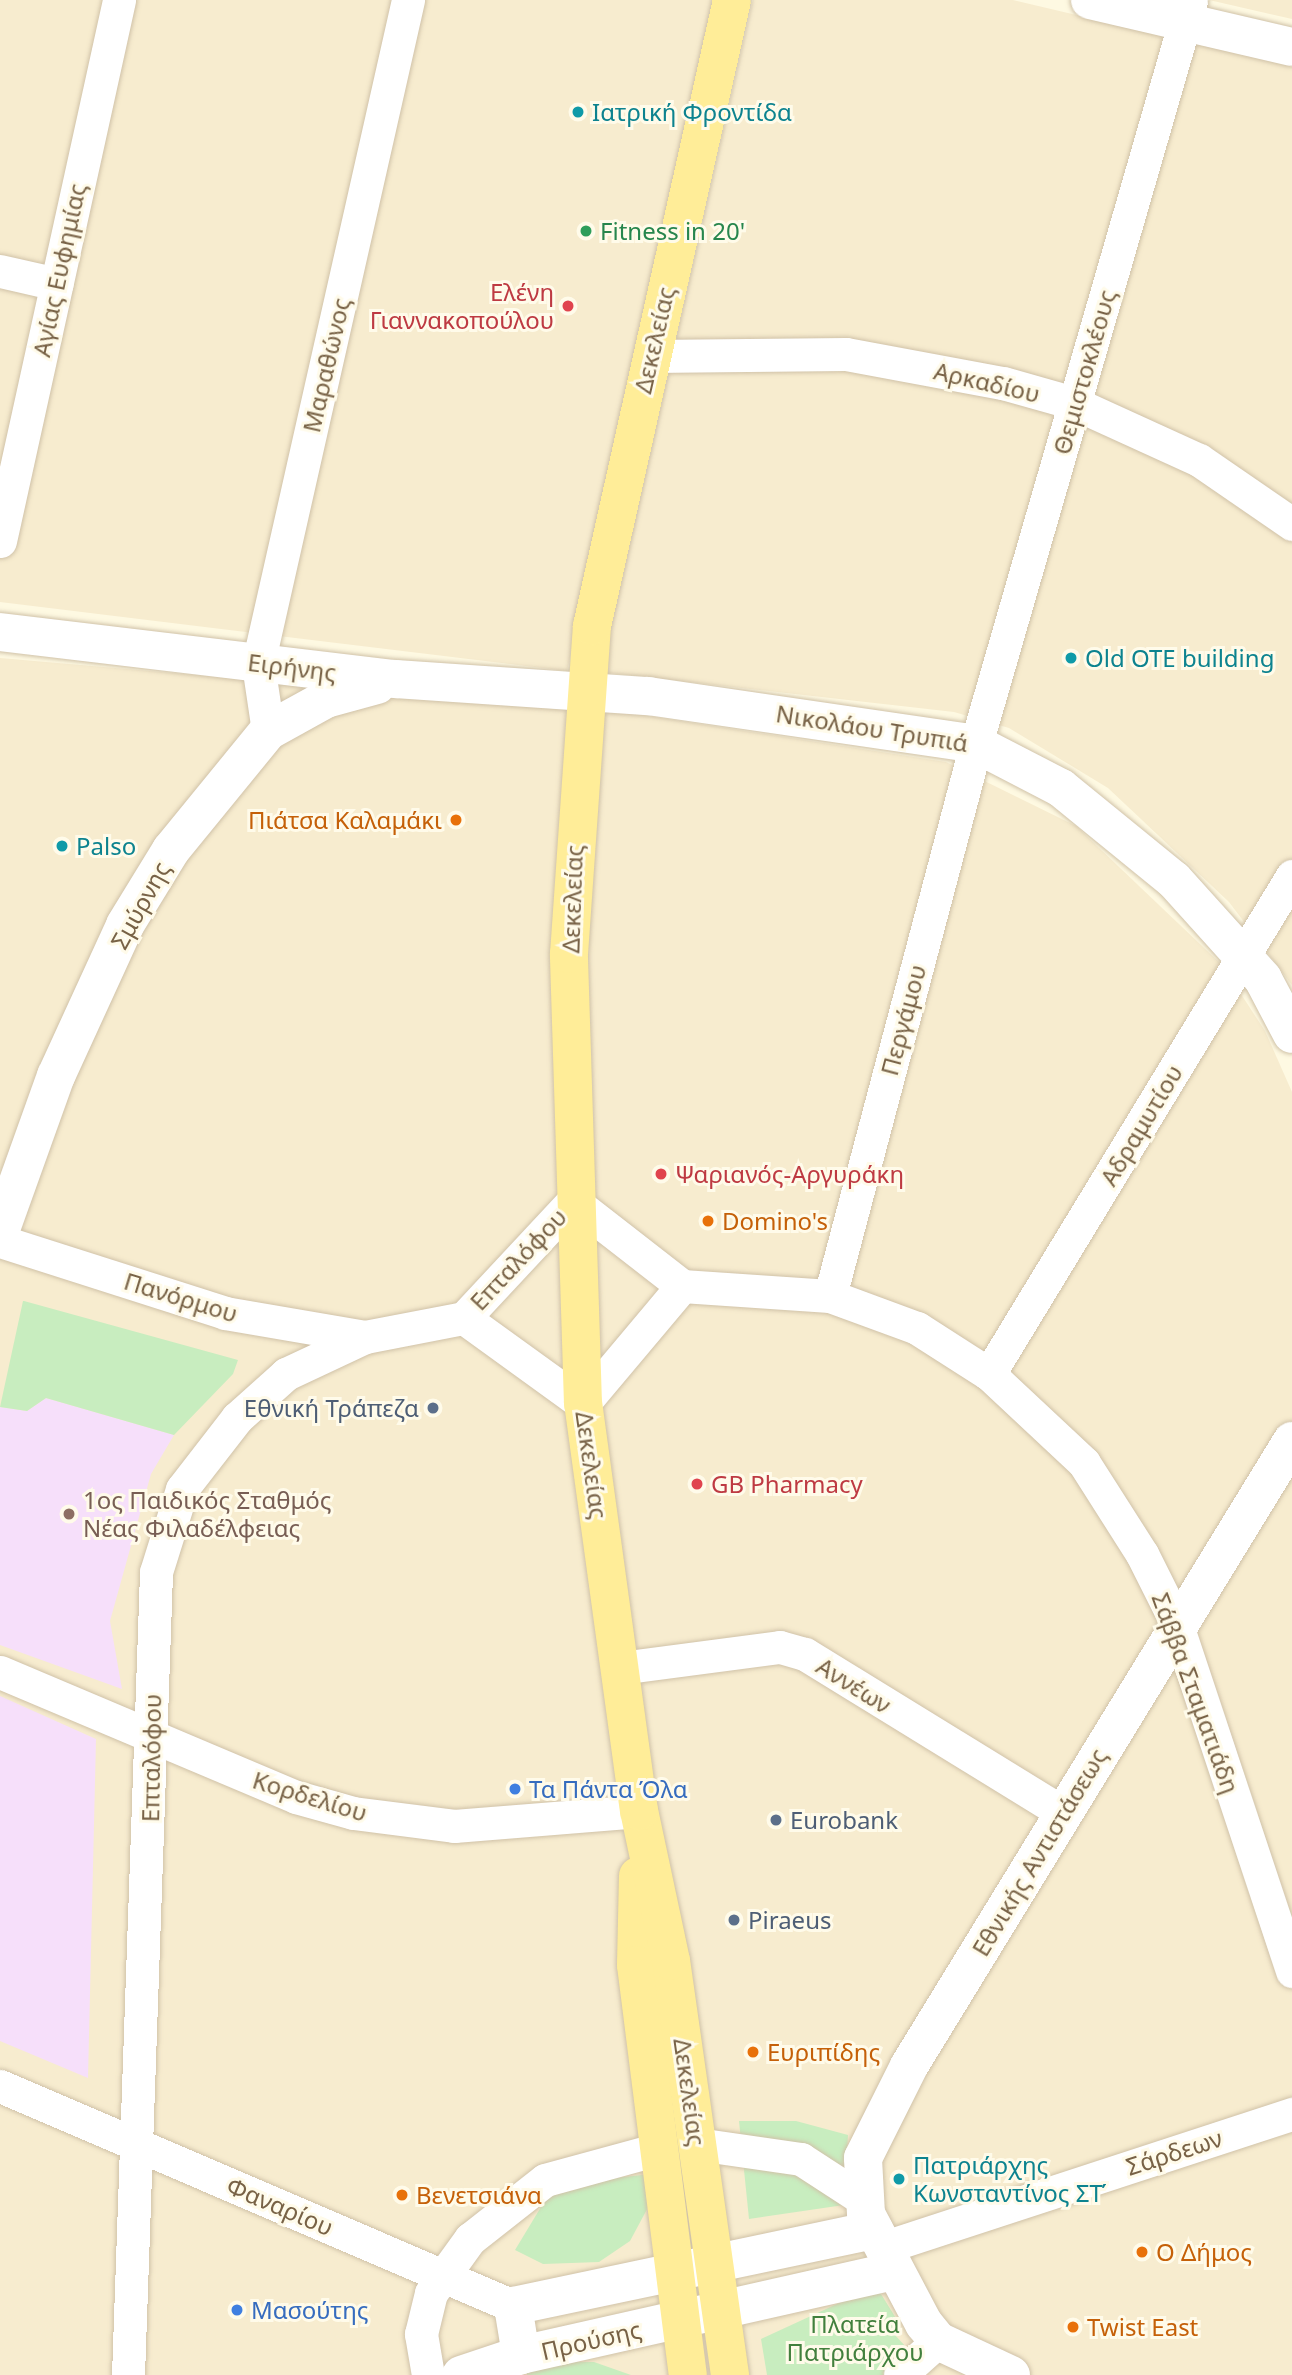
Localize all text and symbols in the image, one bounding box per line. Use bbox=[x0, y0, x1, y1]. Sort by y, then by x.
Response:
place label: Ιατρική Φροντίδα bbox=[592, 98, 792, 126]
marker: Ιατρική Φροντίδα bbox=[570, 104, 586, 120]
street label: Αγίας Ευφημίας bbox=[27, 181, 91, 359]
place label: Fitness in 20' bbox=[600, 217, 745, 245]
marker: Fitness in 20' bbox=[578, 223, 594, 239]
place label: Ελένη Γιαννακοπούλου bbox=[370, 278, 554, 334]
street label: Δεκελείας bbox=[628, 284, 680, 396]
street label: Θεμιστοκλέους bbox=[1047, 286, 1121, 458]
street label: Μαραθώνος bbox=[297, 295, 355, 435]
marker: Ελένη Γιαννακοπούλου bbox=[560, 298, 576, 314]
street label: Αρκαδίου bbox=[931, 356, 1043, 408]
place label: Old OTE building bbox=[1085, 644, 1274, 672]
street label: Ειρήνης bbox=[246, 647, 338, 687]
marker: Old OTE building bbox=[1063, 650, 1079, 666]
street label: Νικολάου Τρυπιά bbox=[774, 699, 970, 757]
place label: Πιάτσα Καλαμάκι bbox=[248, 806, 442, 834]
marker: Πιάτσα Καλαμάκι bbox=[448, 812, 464, 828]
place label: Palso bbox=[76, 832, 136, 860]
marker: Palso bbox=[54, 838, 70, 854]
street label: Δεκελείας bbox=[556, 844, 588, 954]
street label: Σμύρνης bbox=[104, 856, 176, 954]
street label: Περγάμου bbox=[874, 961, 932, 1079]
street label: Αδραμυτίου bbox=[1094, 1059, 1188, 1191]
place label: Ψαριανός-Αργυράκη bbox=[675, 1160, 904, 1188]
marker: Ψαριανός-Αργυράκη bbox=[653, 1166, 669, 1182]
street label: Επταλόφου bbox=[464, 1202, 572, 1316]
place label: Domino's bbox=[722, 1207, 828, 1235]
marker: Domino's bbox=[700, 1213, 716, 1229]
street label: Πανόρμου bbox=[121, 1266, 241, 1328]
place label: Εθνική Τράπεζα bbox=[244, 1394, 419, 1422]
marker: Εθνική Τράπεζα bbox=[425, 1400, 441, 1416]
street label: Δεκελείας bbox=[570, 1409, 614, 1521]
place label: GB Pharmacy bbox=[711, 1470, 863, 1498]
marker: GB Pharmacy bbox=[689, 1476, 705, 1492]
place label: 1ος Παιδικός Σταθμός Νέας Φιλαδέλφειας bbox=[83, 1486, 331, 1542]
marker: 1ος Παιδικός Σταθμός Νέας Φιλαδέλφειας bbox=[61, 1506, 77, 1522]
street label: Σάββα Σταματιάδη bbox=[1146, 1589, 1246, 1797]
street label: Αννέων bbox=[812, 1651, 896, 1719]
street label: Επταλόφου bbox=[135, 1694, 167, 1822]
street label: Εθνικής Αντιστάσεως bbox=[966, 1743, 1112, 1961]
street label: Κορδελίου bbox=[249, 1765, 371, 1827]
place label: Τα Πάντα Όλα bbox=[529, 1775, 688, 1803]
marker: Τα Πάντα Όλα bbox=[507, 1781, 523, 1797]
place label: Eurobank bbox=[790, 1806, 898, 1834]
marker: Eurobank bbox=[768, 1812, 784, 1828]
place label: Piraeus bbox=[748, 1906, 831, 1934]
marker: Piraeus bbox=[726, 1912, 742, 1928]
street label: Δεκελείας bbox=[668, 2036, 712, 2148]
place label: Ευριπίδης bbox=[767, 2038, 880, 2066]
marker: Ευριπίδης bbox=[745, 2044, 761, 2060]
street label: Σάρδεων bbox=[1122, 2123, 1226, 2181]
place label: Πατριάρχης Κωνσταντίνος ΣΤ΄ bbox=[913, 2151, 1107, 2207]
street label: Φαναρίου bbox=[222, 2171, 338, 2241]
marker: Πατριάρχης Κωνσταντίνος ΣΤ΄ bbox=[891, 2171, 907, 2187]
place label: Βενετσιάνα bbox=[416, 2181, 542, 2209]
marker: Βενετσιάνα bbox=[394, 2187, 410, 2203]
place label: Ο Δήμος bbox=[1156, 2238, 1252, 2266]
marker: Ο Δήμος bbox=[1134, 2244, 1150, 2260]
place label: Μασούτης bbox=[251, 2296, 368, 2324]
marker: Μασούτης bbox=[229, 2302, 245, 2318]
park label: Πλατεία Πατριάρχου bbox=[786, 2310, 924, 2366]
place label: Twist East bbox=[1087, 2313, 1198, 2341]
street label: Προύσης bbox=[538, 2315, 644, 2365]
marker: Twist East bbox=[1065, 2319, 1081, 2335]

